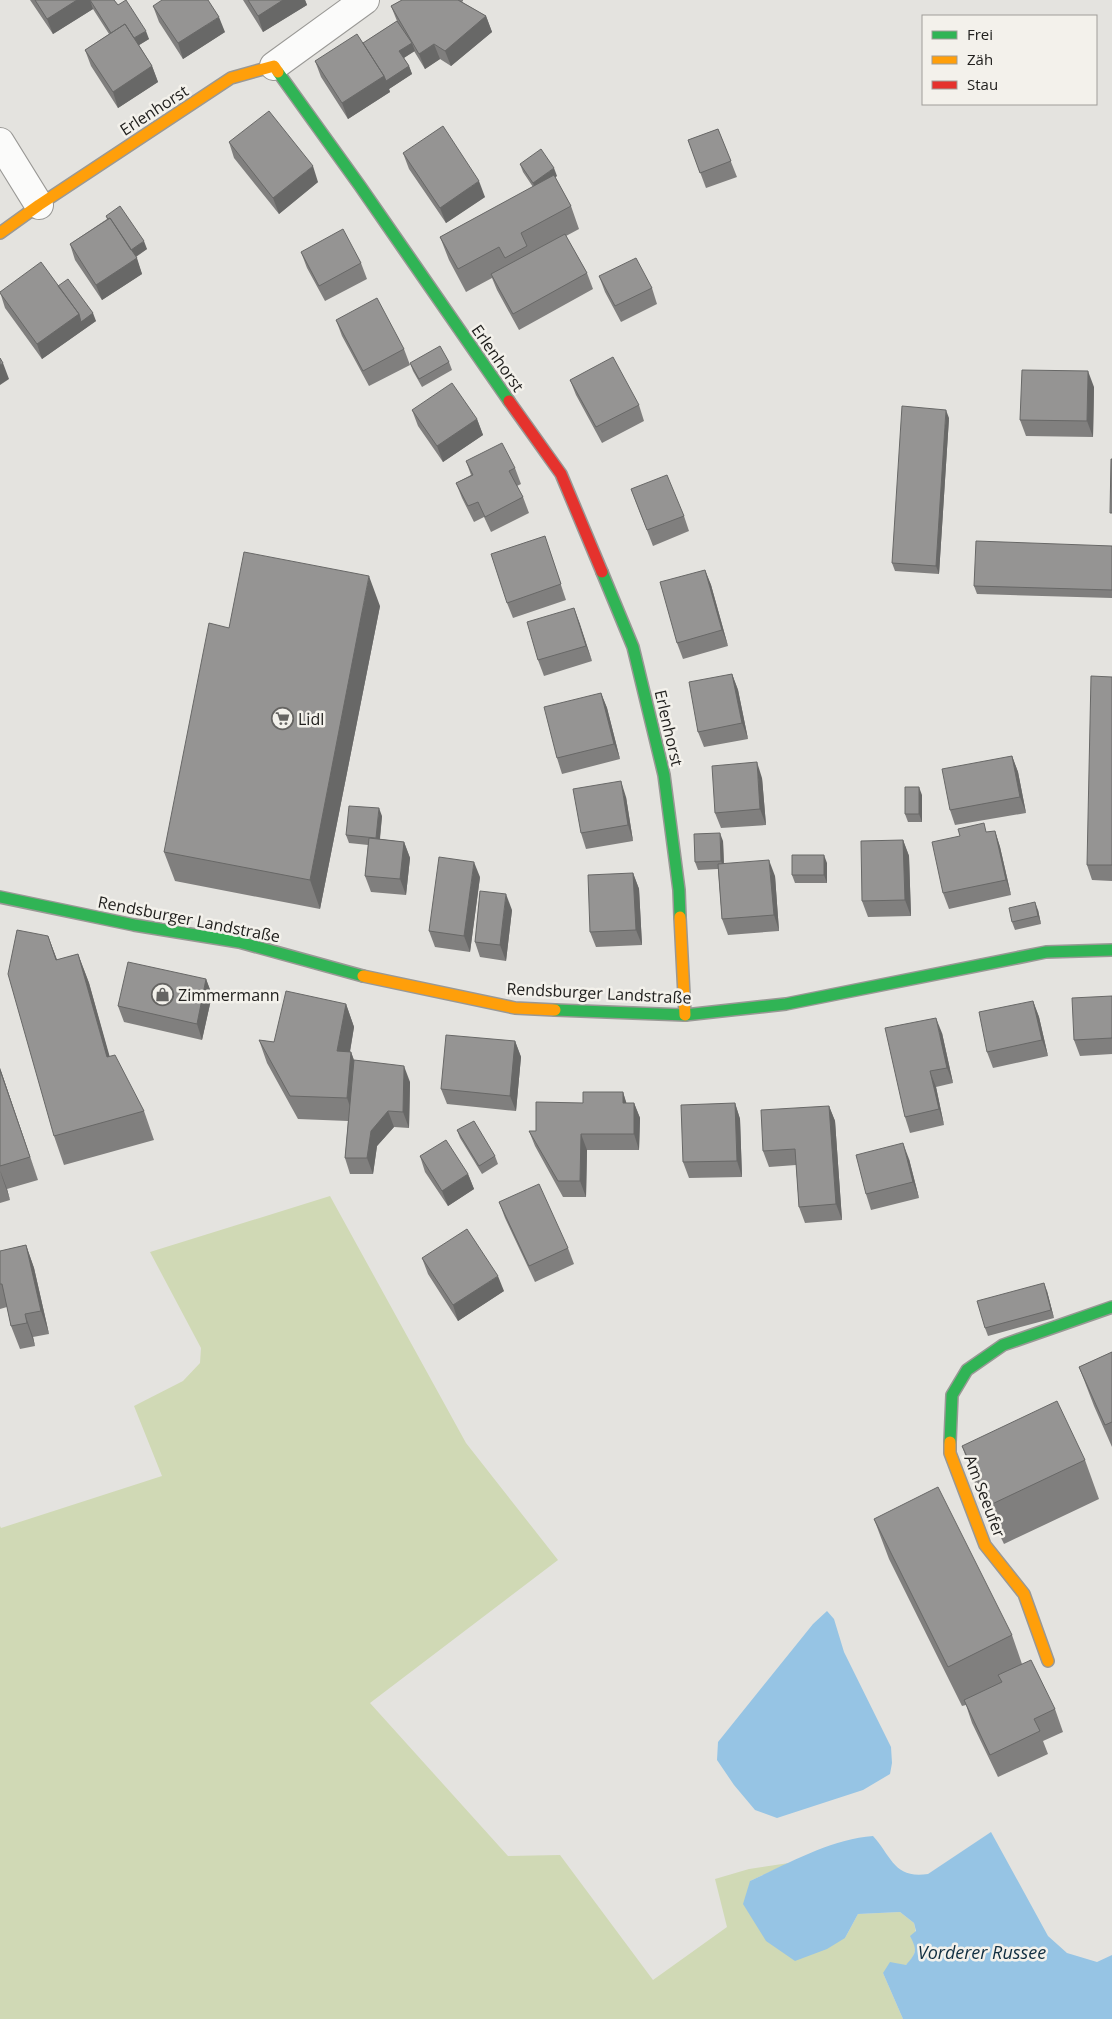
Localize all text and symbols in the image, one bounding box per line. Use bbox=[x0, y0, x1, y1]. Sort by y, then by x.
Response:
legend bbox=[922, 15, 1097, 105]
text: Frei bbox=[967, 24, 993, 44]
text: Zäh bbox=[967, 49, 993, 69]
text: Stau bbox=[967, 74, 998, 94]
street label: Erlenhorst bbox=[115, 79, 193, 140]
street label: Erlenhorst bbox=[467, 320, 529, 396]
street label: Erlenhorst bbox=[650, 688, 689, 769]
supermarket icon: Lidl bbox=[270, 707, 294, 731]
place label: Lidl bbox=[298, 708, 324, 730]
street label: Rendsburger Landstraße bbox=[96, 891, 282, 947]
street label: Rendsburger Landstraße bbox=[506, 977, 692, 1009]
shop icon: Zimmermann bbox=[150, 983, 174, 1007]
place label: Zimmermann bbox=[178, 984, 280, 1006]
street label: Am Seeufer bbox=[959, 1452, 1011, 1541]
water label: Vorderer Russee bbox=[918, 1940, 1046, 1964]

